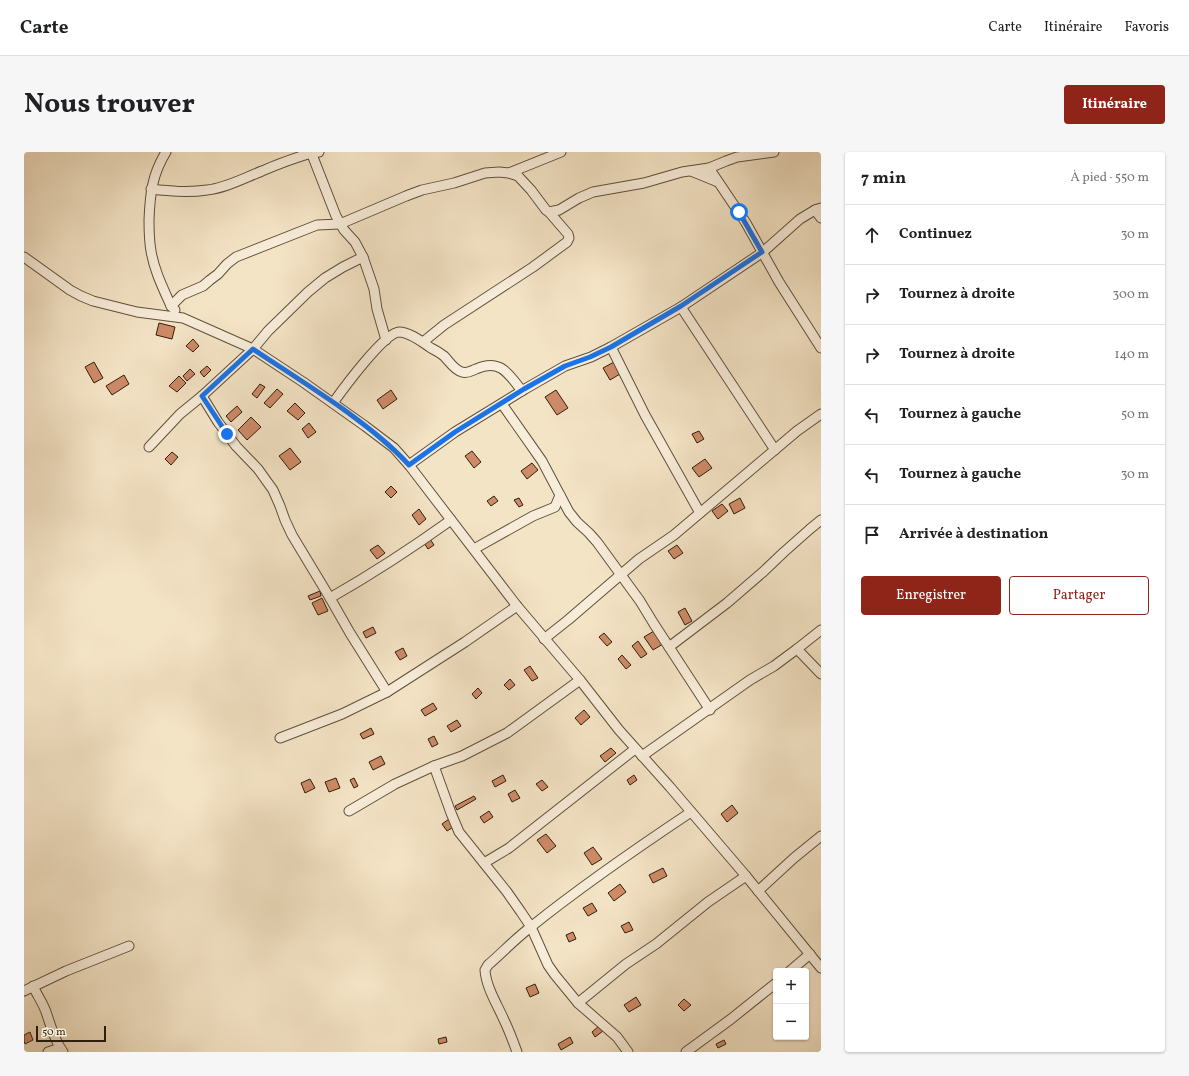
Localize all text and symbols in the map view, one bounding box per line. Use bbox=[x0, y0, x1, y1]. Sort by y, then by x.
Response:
text: Carte bbox=[20, 15, 68, 41]
text: Carte bbox=[988, 18, 1022, 37]
text: Itinéraire bbox=[1044, 18, 1103, 37]
text: Favoris bbox=[1125, 18, 1169, 37]
text: Nous trouver bbox=[24, 85, 195, 124]
button: Itinéraire bbox=[1064, 85, 1165, 124]
text: 7 min bbox=[861, 167, 906, 190]
text: À pied · 550 m bbox=[1070, 169, 1149, 187]
route start bbox=[730, 203, 748, 221]
icon: ahead bbox=[861, 224, 883, 246]
text: Continuez bbox=[899, 224, 972, 245]
text: 30 m bbox=[1121, 226, 1149, 244]
icon: right bbox=[861, 284, 883, 306]
text: Tournez à droite bbox=[899, 284, 1015, 305]
text: 300 m bbox=[1113, 286, 1149, 304]
icon: right bbox=[861, 344, 883, 366]
text: Tournez à droite bbox=[899, 344, 1015, 365]
text: 140 m bbox=[1115, 346, 1149, 364]
icon: left bbox=[861, 404, 883, 426]
text: Tournez à gauche bbox=[899, 404, 1021, 425]
text: 50 m bbox=[1121, 406, 1149, 424]
route end bbox=[218, 425, 236, 443]
icon: left bbox=[861, 464, 883, 486]
text: Tournez à gauche bbox=[899, 464, 1021, 485]
text: 30 m bbox=[1121, 466, 1149, 484]
icon: arrive bbox=[861, 524, 883, 546]
text: Arrivée à destination bbox=[899, 524, 1048, 545]
button: Enregistrer bbox=[861, 576, 1001, 615]
button: Partager bbox=[1009, 576, 1149, 615]
map controls bbox=[773, 968, 809, 1040]
button: + bbox=[773, 968, 809, 1004]
button: − bbox=[773, 1004, 809, 1040]
scale bar bbox=[36, 1024, 106, 1043]
text: 50 m bbox=[42, 1025, 66, 1040]

